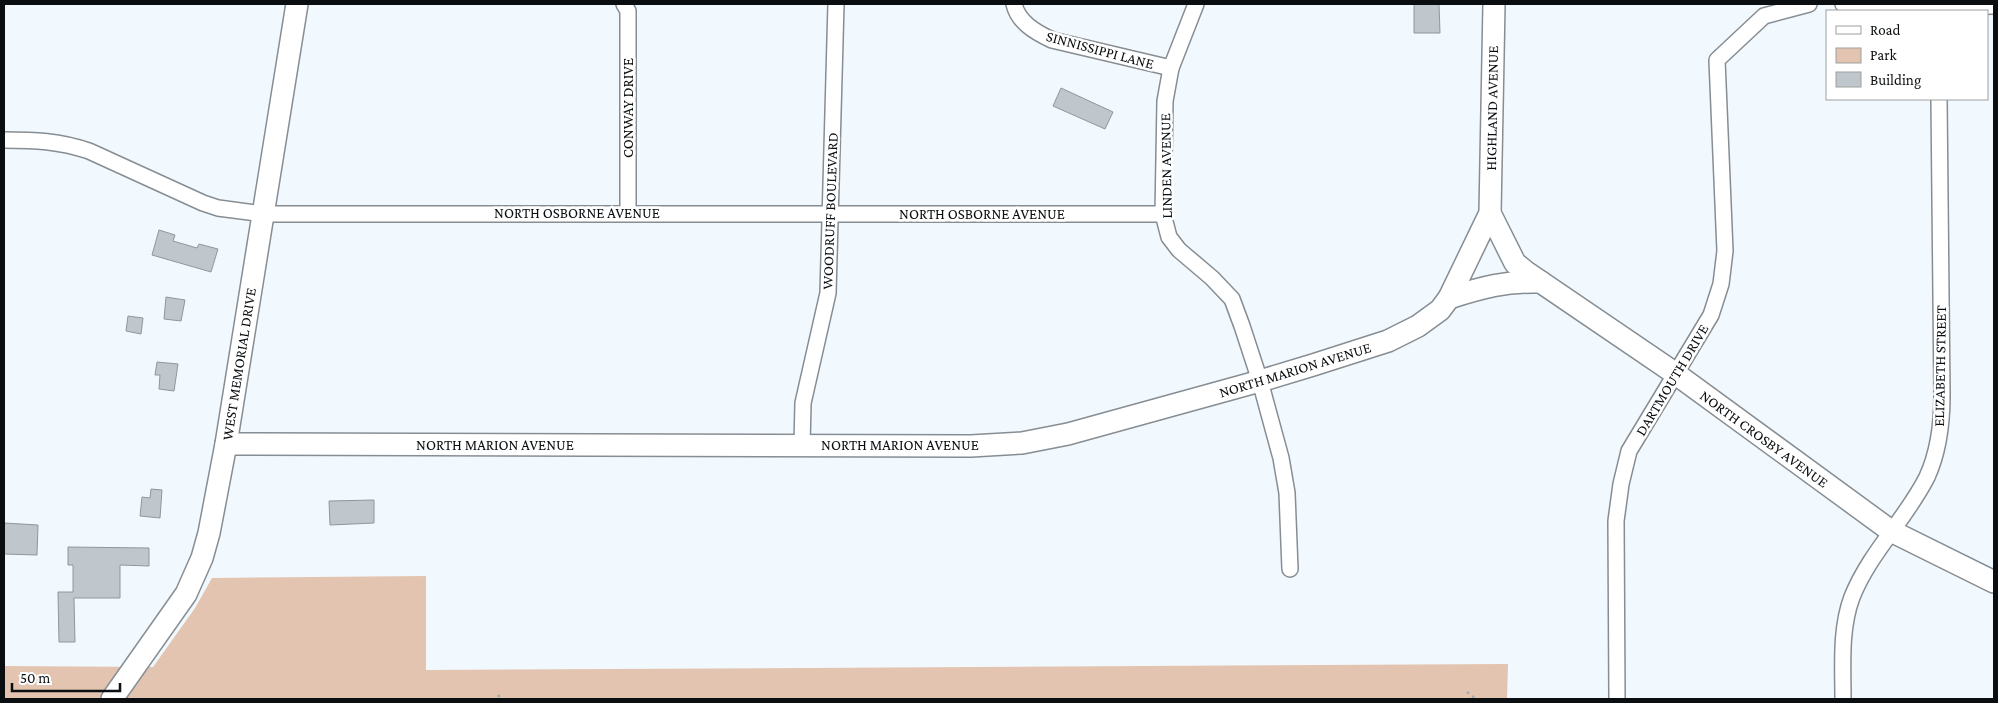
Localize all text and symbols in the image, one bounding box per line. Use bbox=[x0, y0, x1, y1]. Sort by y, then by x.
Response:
legend bbox=[1826, 10, 1988, 100]
text: Road bbox=[1870, 22, 1901, 38]
street label: SINNISSIPPI LANE bbox=[1044, 28, 1156, 72]
street label: HIGHLAND AVENUE bbox=[1483, 45, 1501, 171]
text: Park bbox=[1870, 47, 1897, 63]
street label: CONWAY DRIVE bbox=[620, 58, 636, 158]
text: Building bbox=[1870, 72, 1921, 89]
street label: LINDEN AVENUE bbox=[1157, 113, 1175, 219]
street label: WOODRUFF BOULEVARD bbox=[819, 132, 841, 290]
street label: NORTH OSBORNE AVENUE bbox=[494, 205, 660, 221]
street label: NORTH OSBORNE AVENUE bbox=[899, 206, 1065, 222]
street label: WEST MEMORIAL DRIVE bbox=[219, 287, 259, 441]
street label: ELIZABETH STREET bbox=[1931, 305, 1949, 427]
street label: DARTMOUTH DRIVE bbox=[1632, 321, 1712, 439]
street label: NORTH MARION AVENUE bbox=[1217, 339, 1373, 401]
street label: NORTH CROSBY AVENUE bbox=[1697, 387, 1831, 491]
street label: NORTH MARION AVENUE bbox=[416, 437, 574, 453]
street label: NORTH MARION AVENUE bbox=[821, 437, 979, 453]
scale bar bbox=[12, 660, 120, 692]
text: 50 m bbox=[20, 670, 50, 686]

